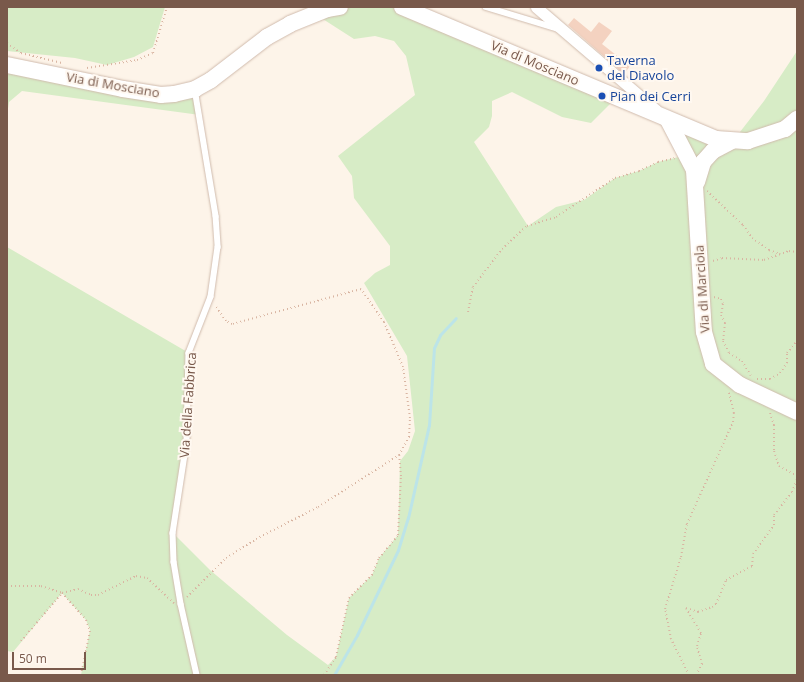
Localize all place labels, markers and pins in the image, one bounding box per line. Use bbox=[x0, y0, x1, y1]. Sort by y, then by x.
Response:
place label: Taverna del Diavolo bbox=[607, 53, 674, 84]
marker: Taverna del Diavolo bbox=[594, 63, 604, 73]
place label: Pian dei Cerri bbox=[610, 88, 691, 104]
marker: Pian dei Cerri bbox=[597, 91, 607, 101]

